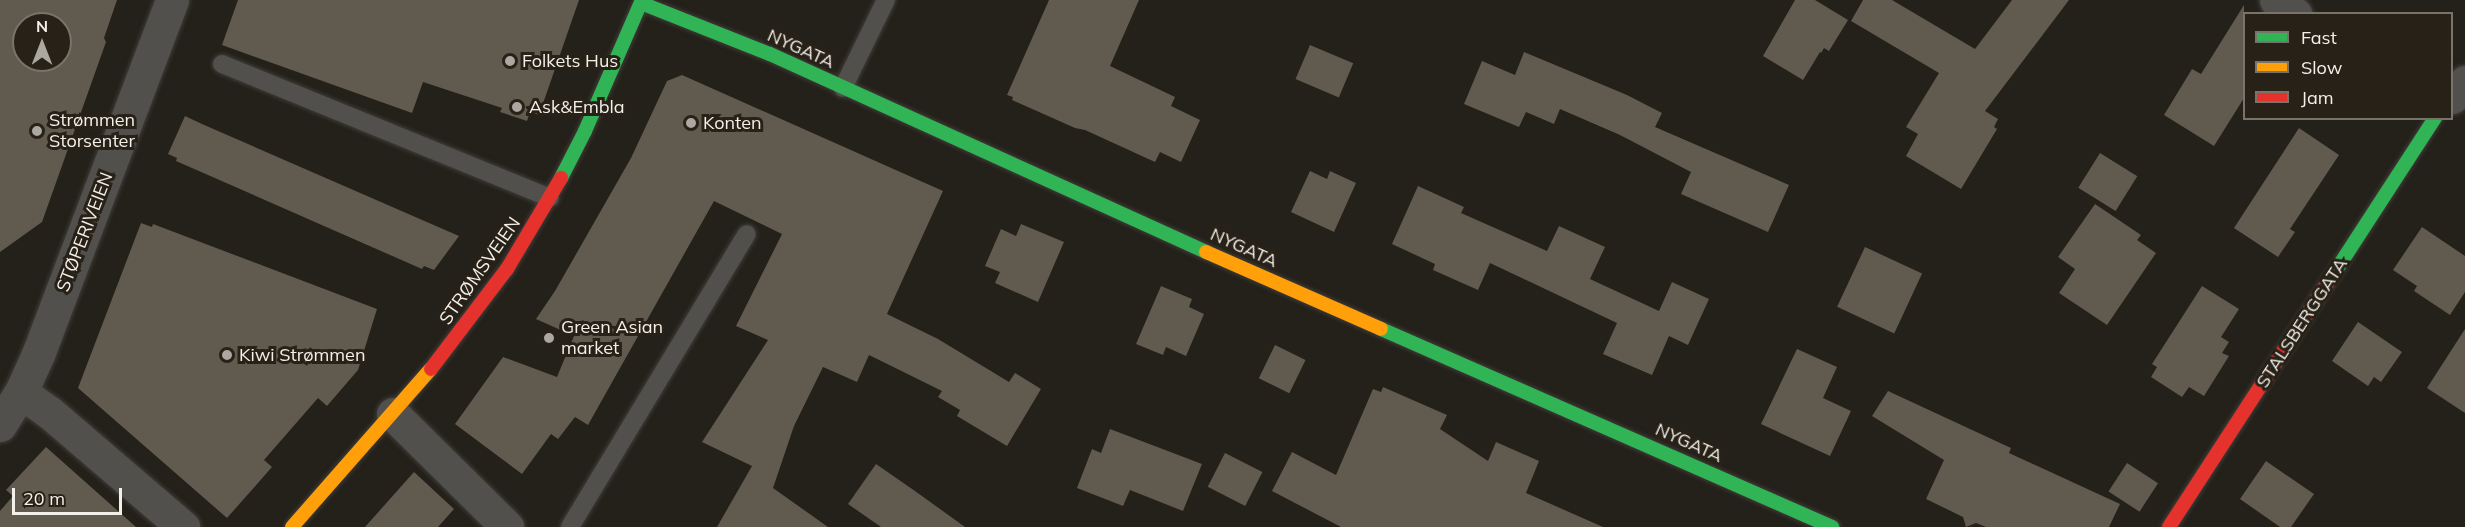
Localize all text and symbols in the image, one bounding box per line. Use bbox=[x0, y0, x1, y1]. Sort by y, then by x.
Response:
north arrow bbox=[12, 12, 72, 72]
legend bbox=[2243, 12, 2453, 120]
text: N bbox=[36, 16, 48, 36]
street label: NYGATA bbox=[764, 25, 838, 73]
text: Fast bbox=[2301, 26, 2337, 49]
place label: Folkets Hus bbox=[522, 50, 618, 72]
marker: Folkets Hus bbox=[503, 54, 517, 68]
text: Slow bbox=[2301, 56, 2342, 79]
text: Jam bbox=[2301, 86, 2334, 109]
place label: Ask&Embla bbox=[529, 96, 625, 118]
marker: Ask&Embla bbox=[510, 100, 524, 114]
place label: Strømmen Storsenter bbox=[49, 110, 135, 152]
place label: Konten bbox=[703, 112, 762, 134]
marker: Konten bbox=[684, 116, 698, 130]
marker: Strømmen Storsenter bbox=[30, 124, 44, 138]
street label: STØPERIVEIEN bbox=[52, 169, 118, 295]
street label: STRØMSVEIEN bbox=[435, 213, 525, 329]
street label: NYGATA bbox=[1207, 224, 1281, 272]
street label: STALSBERGGATA bbox=[2252, 254, 2352, 392]
place label: Green Asian market bbox=[561, 317, 663, 360]
marker: Green Asian market bbox=[542, 331, 556, 345]
place label: Kiwi Strømmen bbox=[239, 344, 365, 366]
marker: Kiwi Strømmen bbox=[220, 348, 234, 362]
street label: NYGATA bbox=[1652, 419, 1726, 467]
scale bar bbox=[15, 476, 124, 514]
text: 20 m bbox=[23, 487, 65, 510]

